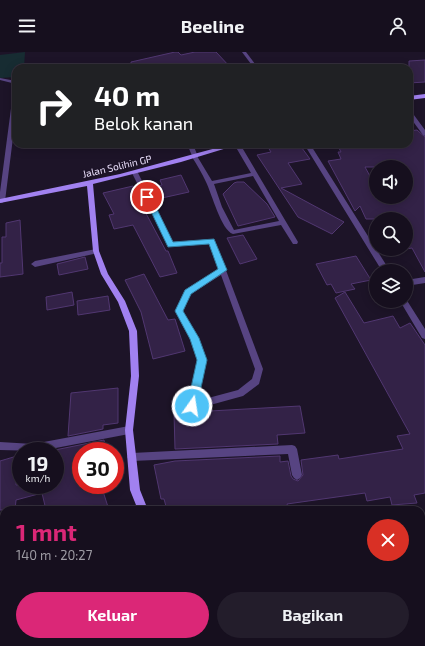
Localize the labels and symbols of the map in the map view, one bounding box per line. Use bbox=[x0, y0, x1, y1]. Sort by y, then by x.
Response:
street label: Jalan Solihin GP bbox=[81, 152, 153, 180]
pin bbox=[130, 180, 164, 214]
position arrow bbox=[171, 385, 213, 427]
speed limit sign: 30 bbox=[72, 442, 124, 494]

